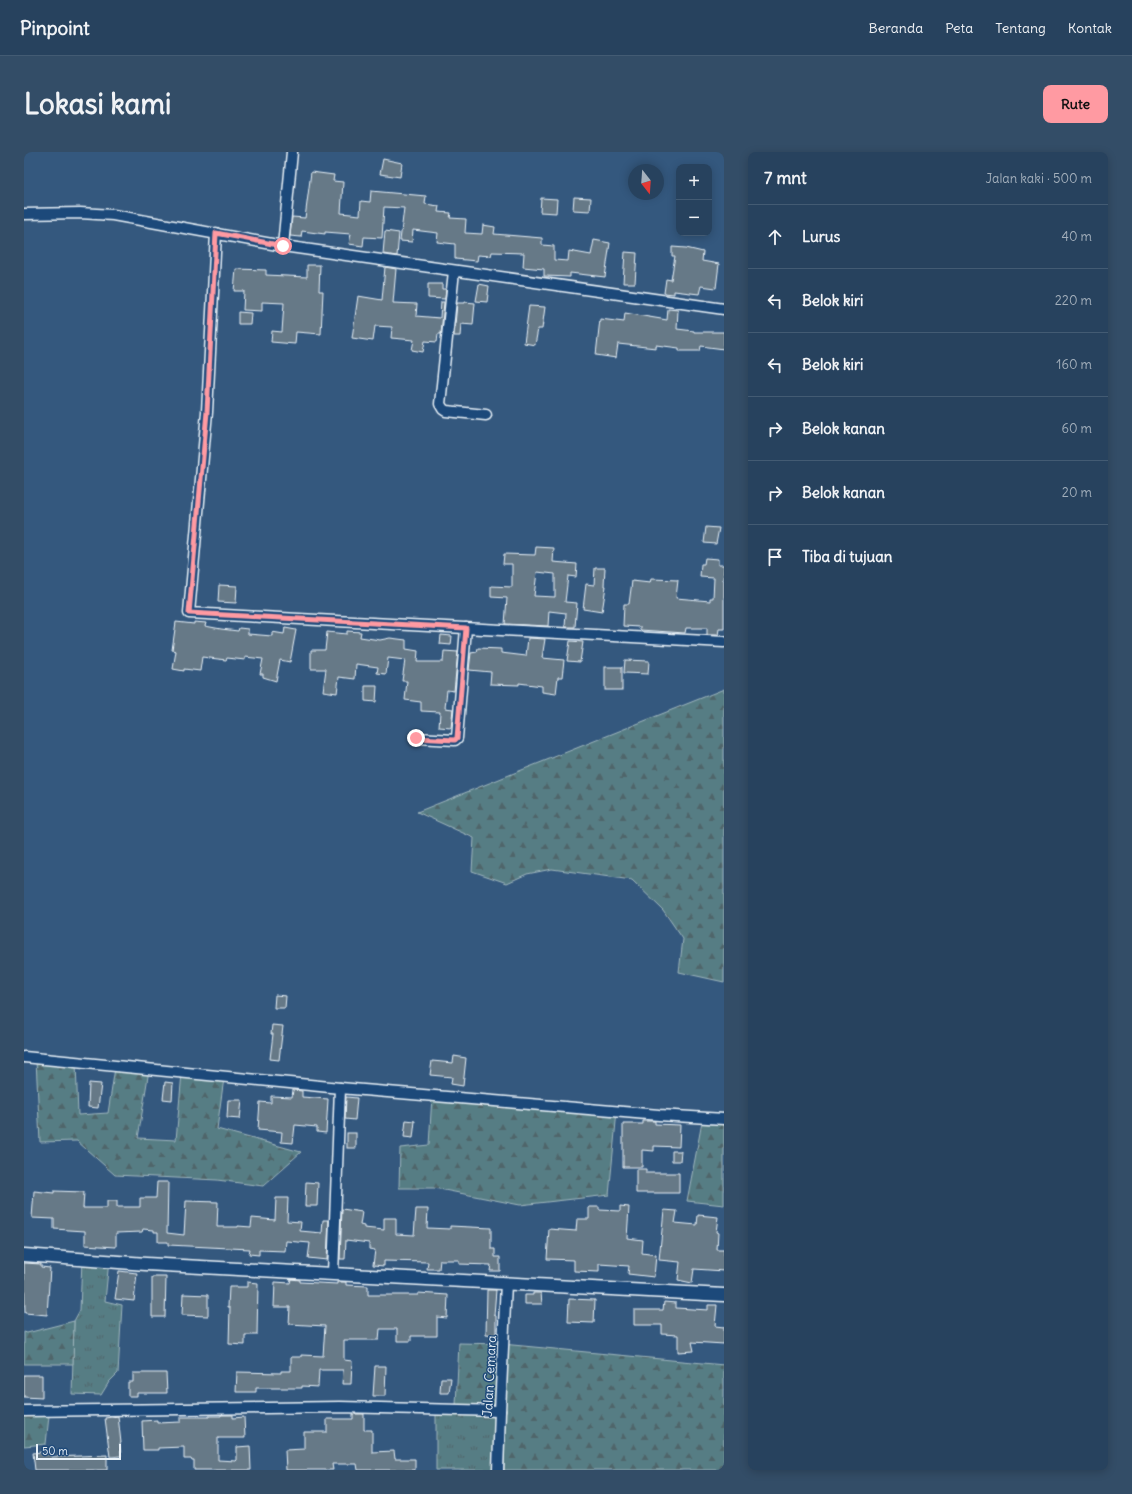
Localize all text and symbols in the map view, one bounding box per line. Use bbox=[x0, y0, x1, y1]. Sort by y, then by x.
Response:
text: Pinpoint bbox=[20, 16, 90, 40]
text: Beranda bbox=[869, 19, 923, 37]
text: Peta bbox=[945, 19, 973, 37]
text: Tentang bbox=[995, 19, 1046, 37]
text: Kontak bbox=[1068, 19, 1112, 37]
button: Rute bbox=[1043, 85, 1108, 123]
text: Lokasi kami bbox=[24, 86, 171, 122]
north arrow bbox=[628, 164, 664, 200]
map controls bbox=[676, 164, 712, 236]
button: + bbox=[676, 164, 712, 200]
text: 7 mnt bbox=[764, 167, 807, 189]
text: Jalan kaki · 500 m bbox=[985, 170, 1092, 187]
button: − bbox=[676, 200, 712, 236]
icon: ahead bbox=[764, 226, 786, 248]
text: Lurus bbox=[802, 227, 840, 246]
text: 40 m bbox=[1061, 228, 1092, 245]
route start bbox=[274, 237, 292, 255]
icon: left bbox=[764, 290, 786, 312]
text: Belok kiri bbox=[802, 291, 863, 310]
text: 220 m bbox=[1055, 292, 1092, 309]
icon: left bbox=[764, 354, 786, 376]
text: Belok kiri bbox=[802, 355, 863, 374]
text: 160 m bbox=[1056, 356, 1092, 373]
icon: right bbox=[764, 418, 786, 440]
text: Belok kanan bbox=[802, 419, 885, 438]
text: 60 m bbox=[1061, 420, 1092, 437]
icon: right bbox=[764, 482, 786, 504]
text: Belok kanan bbox=[802, 483, 885, 502]
text: 20 m bbox=[1062, 484, 1092, 501]
icon: arrive bbox=[764, 546, 786, 568]
text: Tiba di tujuan bbox=[802, 547, 892, 566]
route end bbox=[407, 729, 425, 747]
street label: Jalan Cemara bbox=[479, 1335, 500, 1417]
scale bar bbox=[36, 1442, 121, 1461]
text: 50 m bbox=[42, 1444, 68, 1458]

